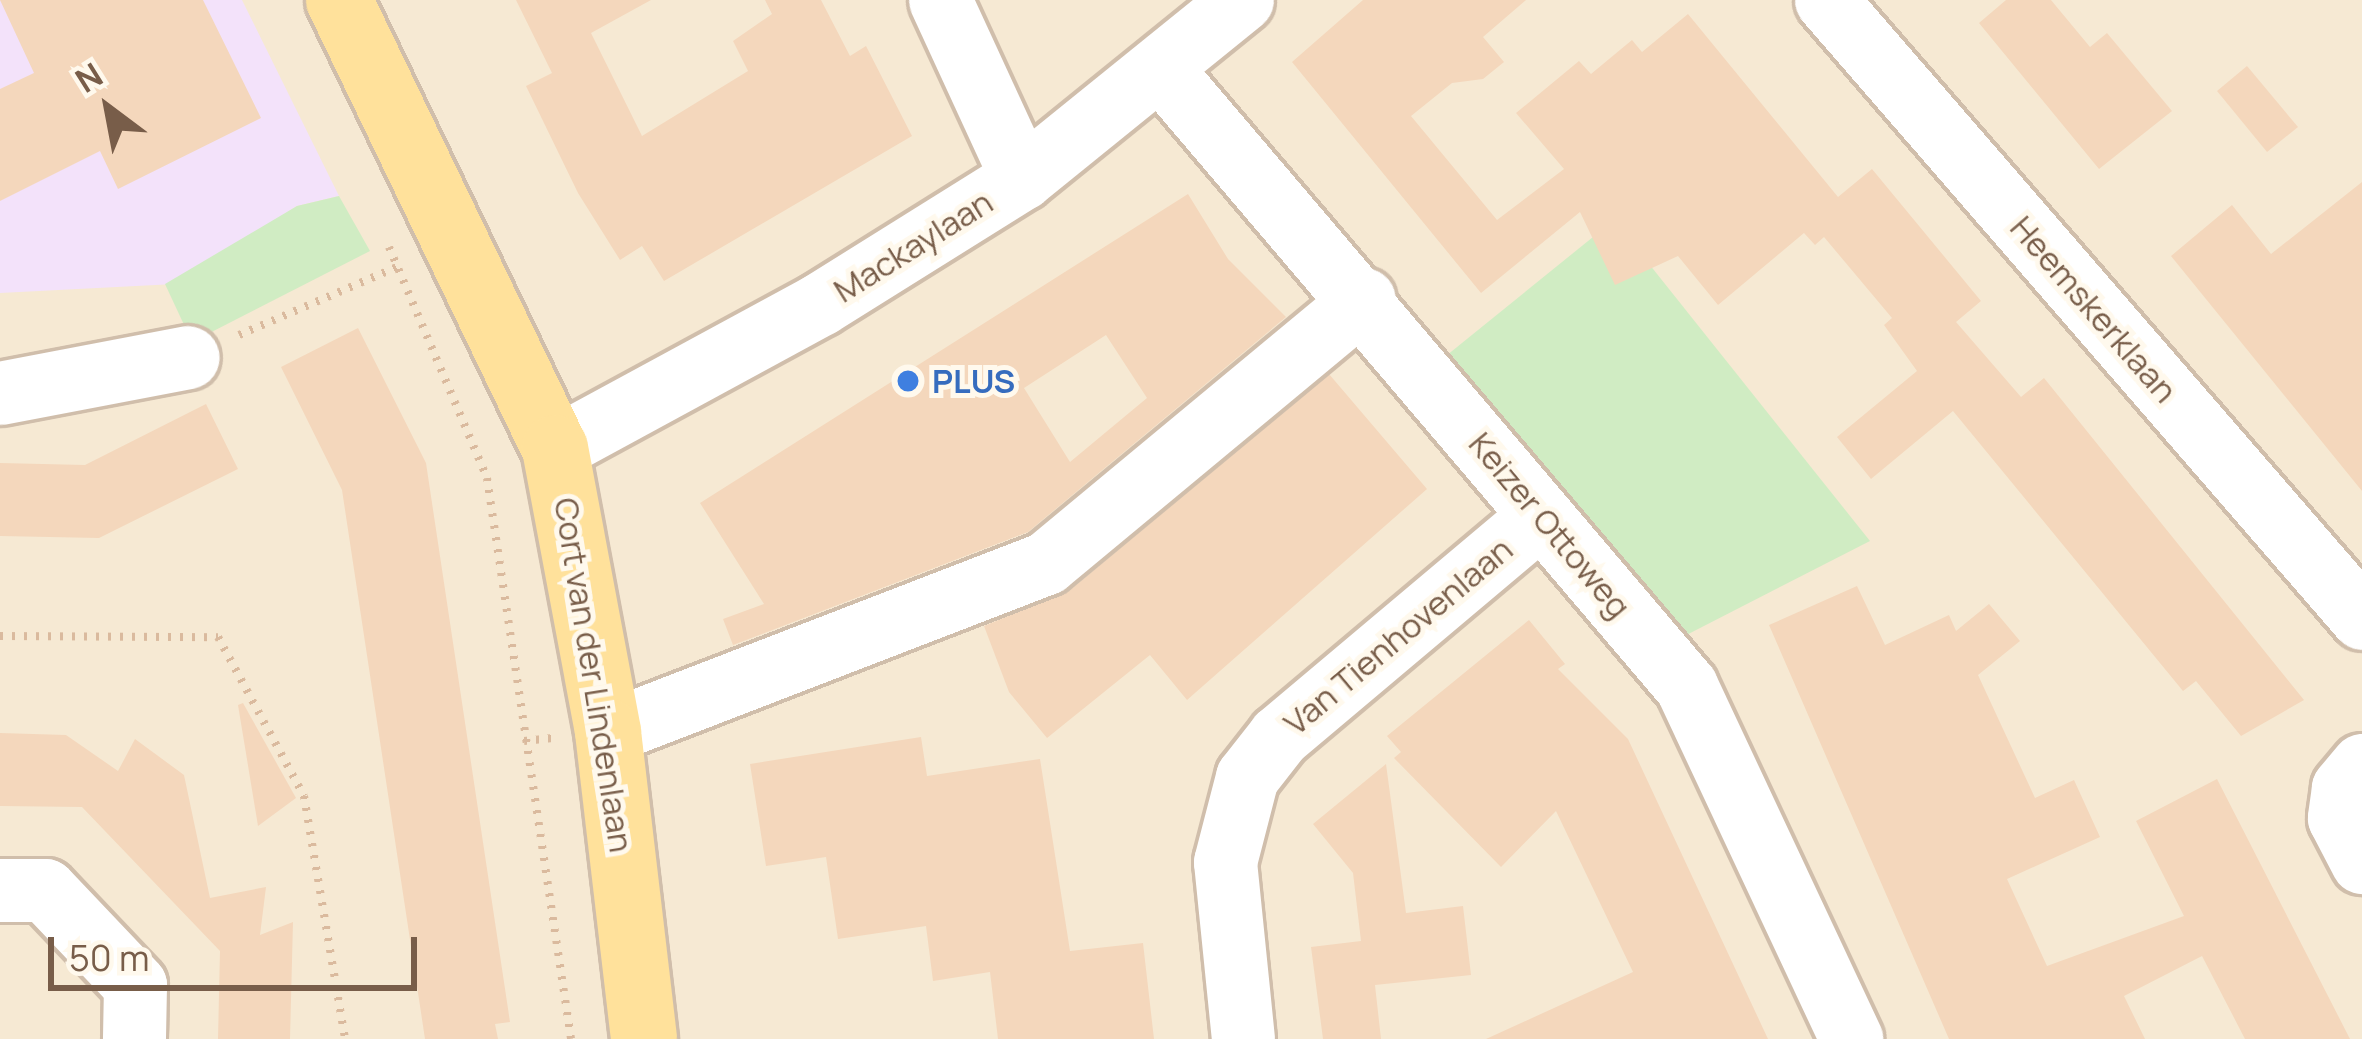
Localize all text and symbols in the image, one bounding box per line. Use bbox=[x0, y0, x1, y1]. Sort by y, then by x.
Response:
north arrow bbox=[48, 48, 168, 168]
text: N bbox=[67, 52, 111, 102]
street label: Mackaylaan bbox=[826, 182, 1000, 310]
street label: Heemskerklaan bbox=[2002, 208, 2186, 410]
place label: PLUS bbox=[932, 361, 1015, 401]
marker: PLUS bbox=[895, 368, 921, 394]
street label: Keizer Ottoweg bbox=[1461, 424, 1639, 626]
street label: Cort van der Lindenlaan bbox=[546, 495, 642, 855]
street label: Van Tienhovenlaan bbox=[1276, 529, 1520, 743]
scale bar bbox=[54, 913, 423, 987]
text: 50 m bbox=[69, 933, 149, 982]

